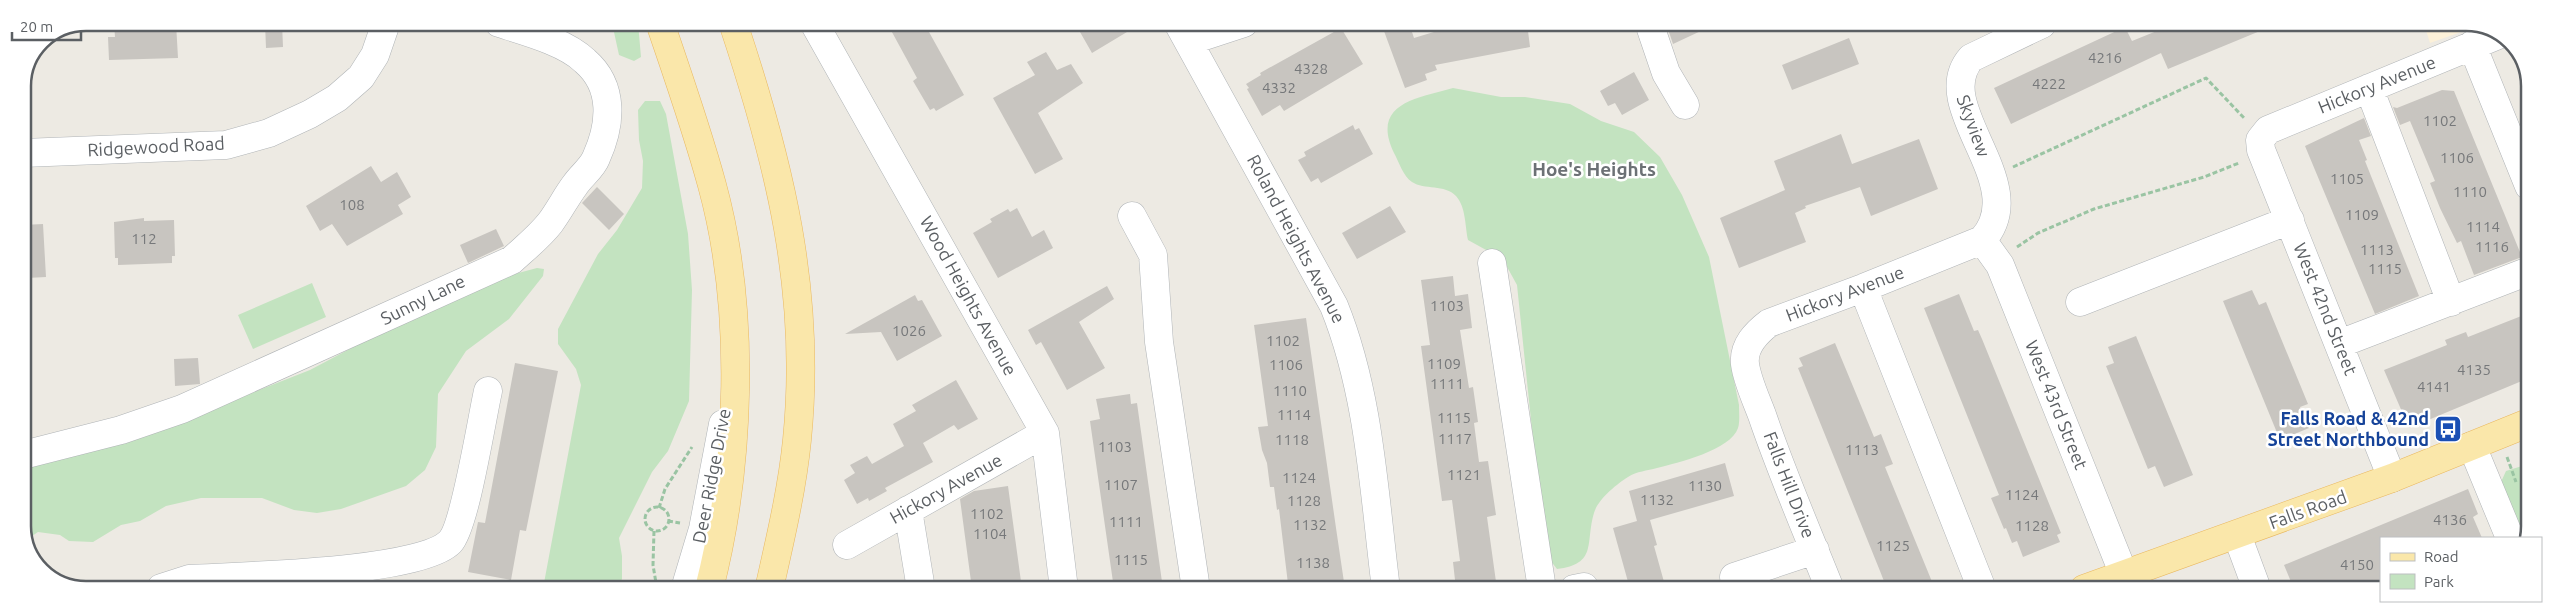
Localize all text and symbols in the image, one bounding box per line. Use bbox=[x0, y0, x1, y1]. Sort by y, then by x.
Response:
scale bar bbox=[12, 10, 81, 42]
text: 20 m bbox=[20, 18, 53, 35]
house number: 4216 bbox=[2088, 49, 2122, 66]
street label: Hickory Avenue bbox=[2315, 51, 2438, 117]
house number: 4328 bbox=[1294, 60, 1328, 77]
house number: 4222 bbox=[2032, 75, 2066, 92]
house number: 4332 bbox=[1262, 79, 1296, 96]
street label: Skyview bbox=[1953, 92, 1994, 159]
house number: 1102 bbox=[2423, 112, 2457, 129]
street label: Ridgewood Road bbox=[87, 132, 225, 160]
house number: 1106 bbox=[2440, 149, 2474, 166]
street label: Roland Heights Avenue bbox=[1244, 151, 1350, 326]
district label: Hoe's Heights bbox=[1532, 158, 1656, 180]
house number: 1105 bbox=[2330, 170, 2364, 187]
house number: 1110 bbox=[2453, 183, 2487, 200]
house number: 108 bbox=[339, 196, 365, 213]
house number: 1109 bbox=[2345, 206, 2379, 223]
street label: Wood Heights Avenue bbox=[917, 212, 1021, 379]
house number: 1114 bbox=[2466, 218, 2500, 235]
house number: 112 bbox=[131, 230, 157, 247]
house number: 1116 bbox=[2475, 238, 2509, 255]
street label: West 42nd Street bbox=[2290, 240, 2362, 378]
house number: 1113 bbox=[2360, 241, 2394, 258]
house number: 1115 bbox=[2368, 260, 2402, 277]
street label: Hickory Avenue bbox=[1783, 261, 1907, 325]
street label: Sunny Lane bbox=[377, 270, 468, 328]
house number: 1103 bbox=[1430, 297, 1464, 314]
house number: 1026 bbox=[892, 322, 926, 339]
house number: 1102 bbox=[1266, 332, 1300, 349]
street label: West 43rd Street bbox=[2022, 337, 2092, 472]
house number: 1109 bbox=[1427, 355, 1461, 372]
house number: 1106 bbox=[1269, 356, 1303, 373]
house number: 4135 bbox=[2457, 361, 2491, 378]
house number: 1111 bbox=[1430, 375, 1464, 392]
house number: 4141 bbox=[2417, 378, 2451, 395]
house number: 1110 bbox=[1273, 382, 1307, 399]
house number: 1114 bbox=[1277, 406, 1311, 423]
street label: Deer Ridge Drive bbox=[688, 407, 734, 545]
place label: Falls Road & 42nd Street Northbound bbox=[2268, 408, 2429, 449]
house number: 1115 bbox=[1437, 409, 1471, 426]
bus stop icon: Falls Road & 42nd Street Northbound bbox=[2433, 414, 2463, 444]
street label: Falls Hill Drive bbox=[1760, 429, 1819, 541]
house number: 1117 bbox=[1438, 430, 1472, 447]
house number: 1118 bbox=[1275, 431, 1309, 448]
house number: 1103 bbox=[1098, 438, 1132, 455]
house number: 1113 bbox=[1845, 441, 1879, 458]
street label: Hickory Avenue bbox=[886, 449, 1005, 527]
house number: 1121 bbox=[1447, 466, 1481, 483]
house number: 1124 bbox=[1282, 469, 1316, 486]
house number: 1107 bbox=[1104, 476, 1138, 493]
house number: 1130 bbox=[1688, 477, 1722, 494]
house number: 1124 bbox=[2005, 486, 2039, 503]
street label: Falls Road bbox=[2266, 486, 2349, 532]
house number: 1132 bbox=[1640, 491, 1674, 508]
house number: 1128 bbox=[1287, 492, 1321, 509]
house number: 1102 bbox=[970, 505, 1004, 522]
house number: 4136 bbox=[2433, 511, 2467, 528]
house number: 1111 bbox=[1109, 513, 1143, 530]
house number: 1132 bbox=[1293, 516, 1327, 533]
house number: 1128 bbox=[2015, 517, 2049, 534]
house number: 1104 bbox=[973, 525, 1007, 542]
house number: 1125 bbox=[1876, 537, 1910, 554]
legend bbox=[2380, 537, 2542, 602]
text: Road bbox=[2424, 548, 2459, 565]
house number: 1115 bbox=[1114, 551, 1148, 568]
house number: 1138 bbox=[1296, 554, 1330, 571]
house number: 4150 bbox=[2340, 556, 2374, 573]
text: Park bbox=[2424, 573, 2454, 590]

